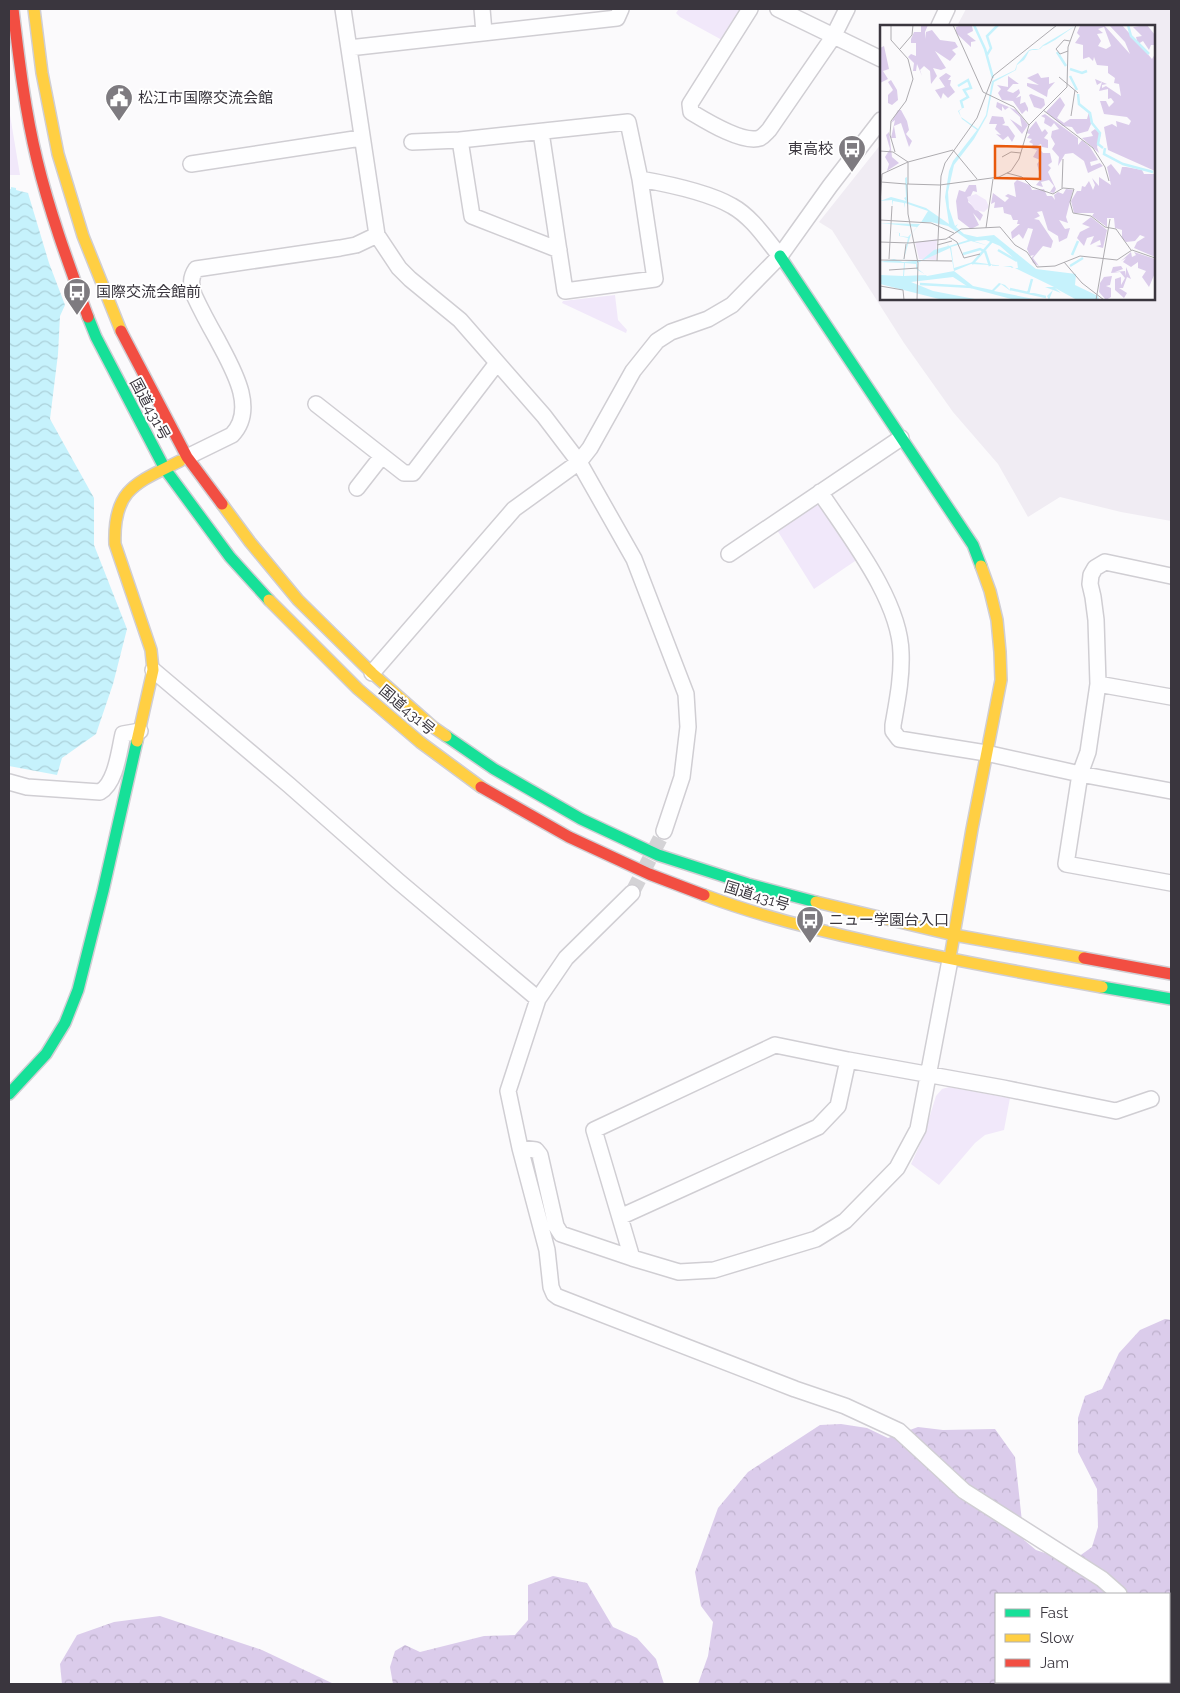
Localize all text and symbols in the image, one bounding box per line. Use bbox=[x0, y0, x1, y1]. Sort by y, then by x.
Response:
inset map bbox=[880, 25, 1155, 300]
public building icon: 松江市国際交流会館 bbox=[104, 83, 134, 122]
place label: 松江市国際交流会館 bbox=[138, 89, 273, 107]
bus stop icon: 東高校 bbox=[837, 134, 867, 173]
place label: 東高校 bbox=[788, 140, 833, 158]
bus stop icon: 国際交流会館前 bbox=[62, 277, 92, 316]
place label: 国際交流会館前 bbox=[96, 283, 201, 301]
street label: 国道431号 bbox=[126, 375, 174, 443]
street label: 国道431号 bbox=[375, 681, 439, 739]
street label: 国道431号 bbox=[722, 878, 792, 914]
bus stop icon: ニュー学園台入口 bbox=[795, 905, 825, 944]
place label: ニュー学園台入口 bbox=[829, 911, 949, 929]
legend bbox=[995, 1593, 1170, 1683]
text: Fast bbox=[1040, 1604, 1068, 1622]
text: Slow bbox=[1040, 1629, 1074, 1647]
text: Jam bbox=[1040, 1654, 1069, 1672]

